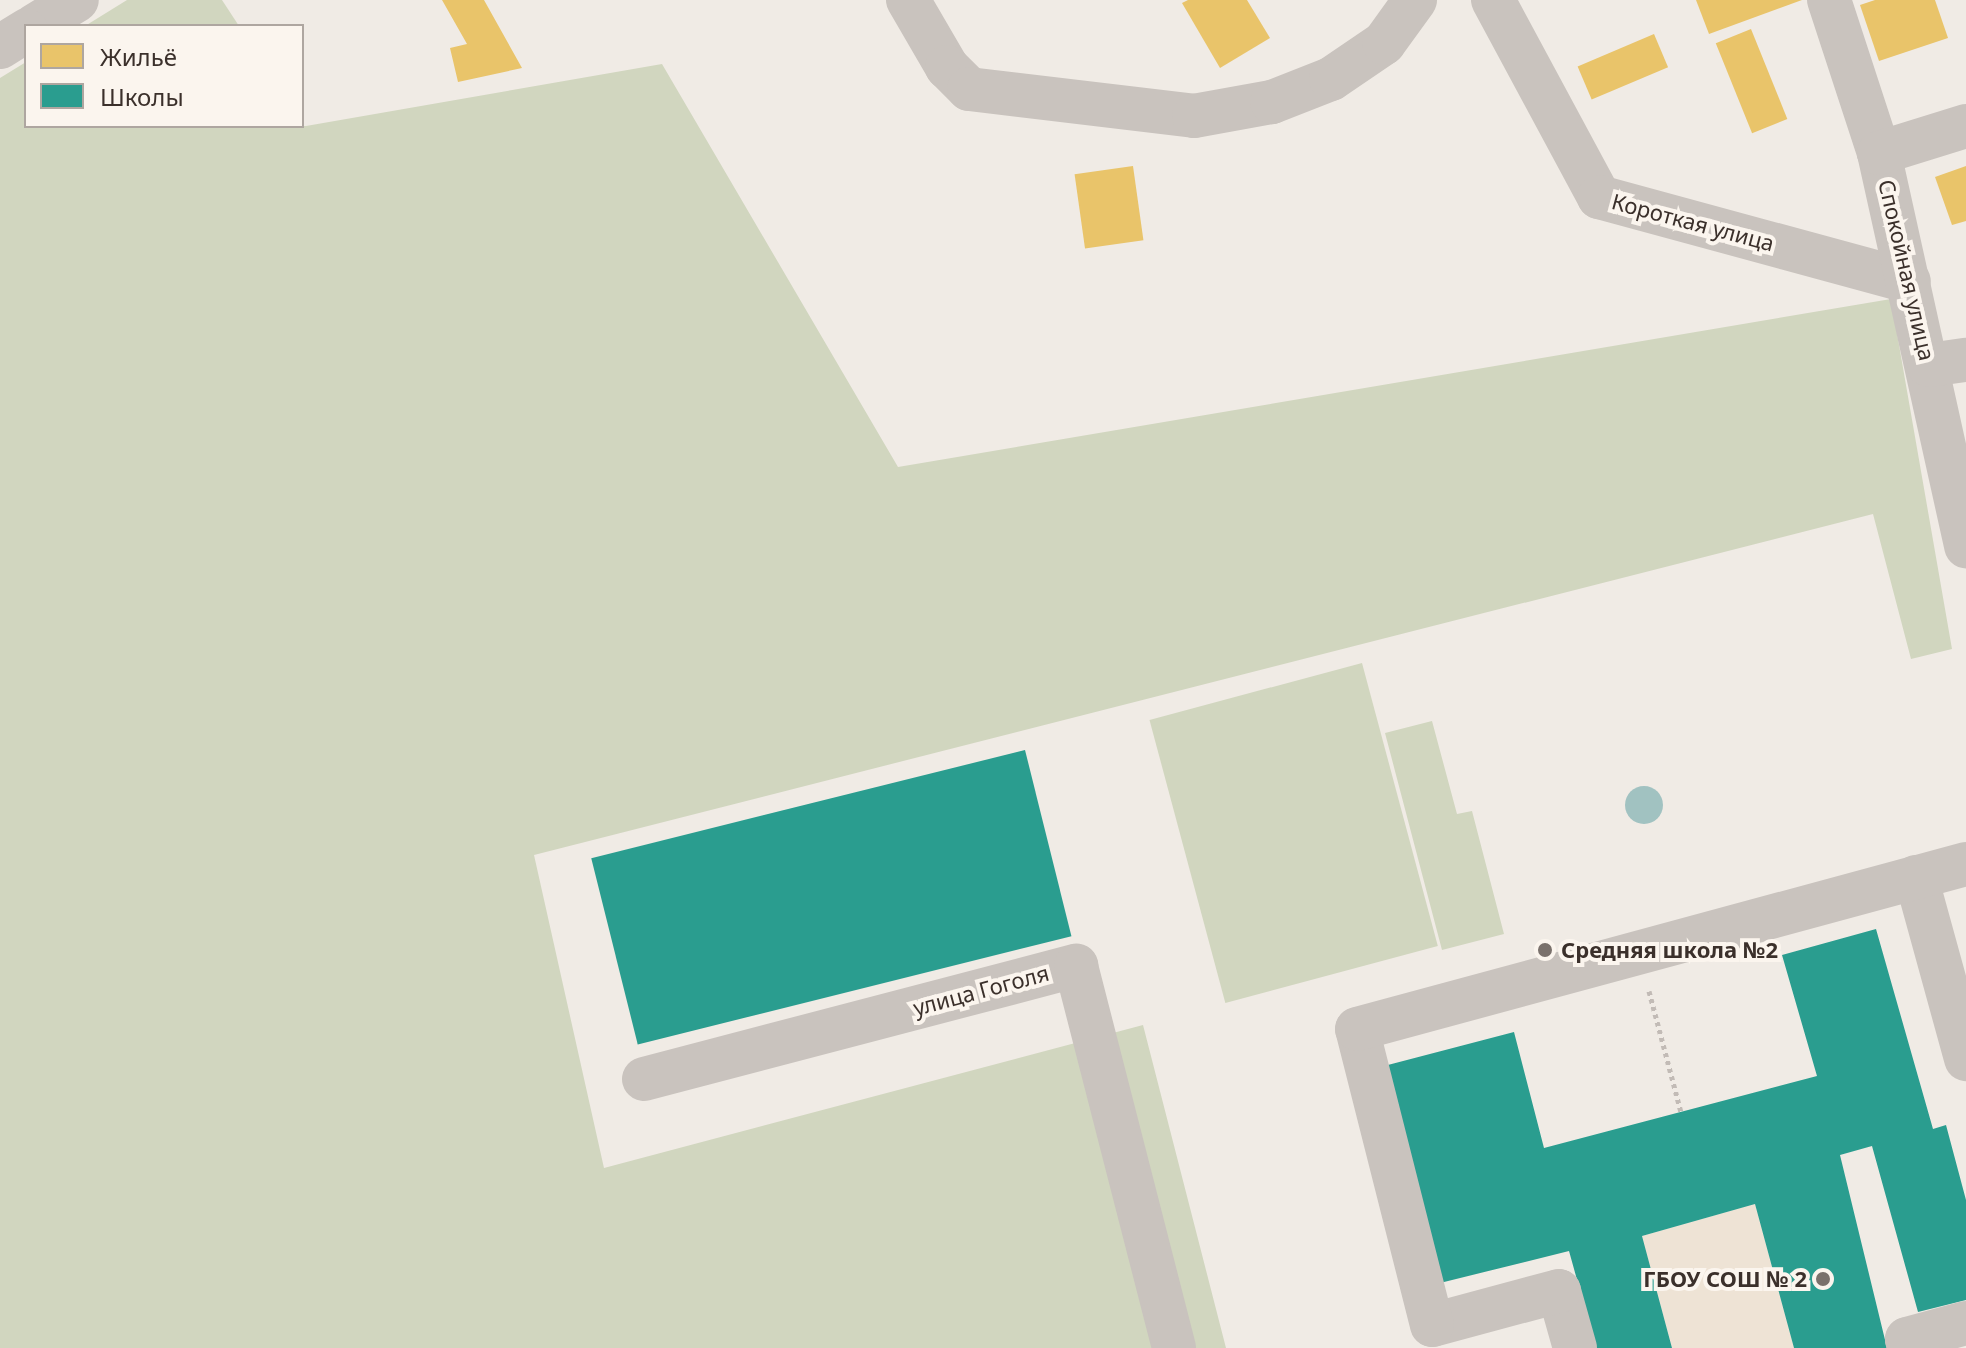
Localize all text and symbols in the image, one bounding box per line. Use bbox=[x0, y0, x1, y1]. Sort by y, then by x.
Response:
legend bbox=[24, 24, 304, 128]
text: Жильё bbox=[100, 40, 177, 73]
text: Школы bbox=[100, 80, 184, 113]
street label: Спокойная улица bbox=[1873, 177, 1941, 363]
street label: Короткая улица bbox=[1609, 188, 1777, 256]
place label: Средняя школа №2 bbox=[1561, 937, 1778, 963]
marker: Средняя школа №2 bbox=[1536, 941, 1554, 959]
street label: улица Гоголя bbox=[910, 959, 1052, 1021]
place label: ГБОУ СОШ № 2 bbox=[1643, 1266, 1807, 1292]
marker: ГБОУ СОШ № 2 bbox=[1814, 1270, 1832, 1288]

